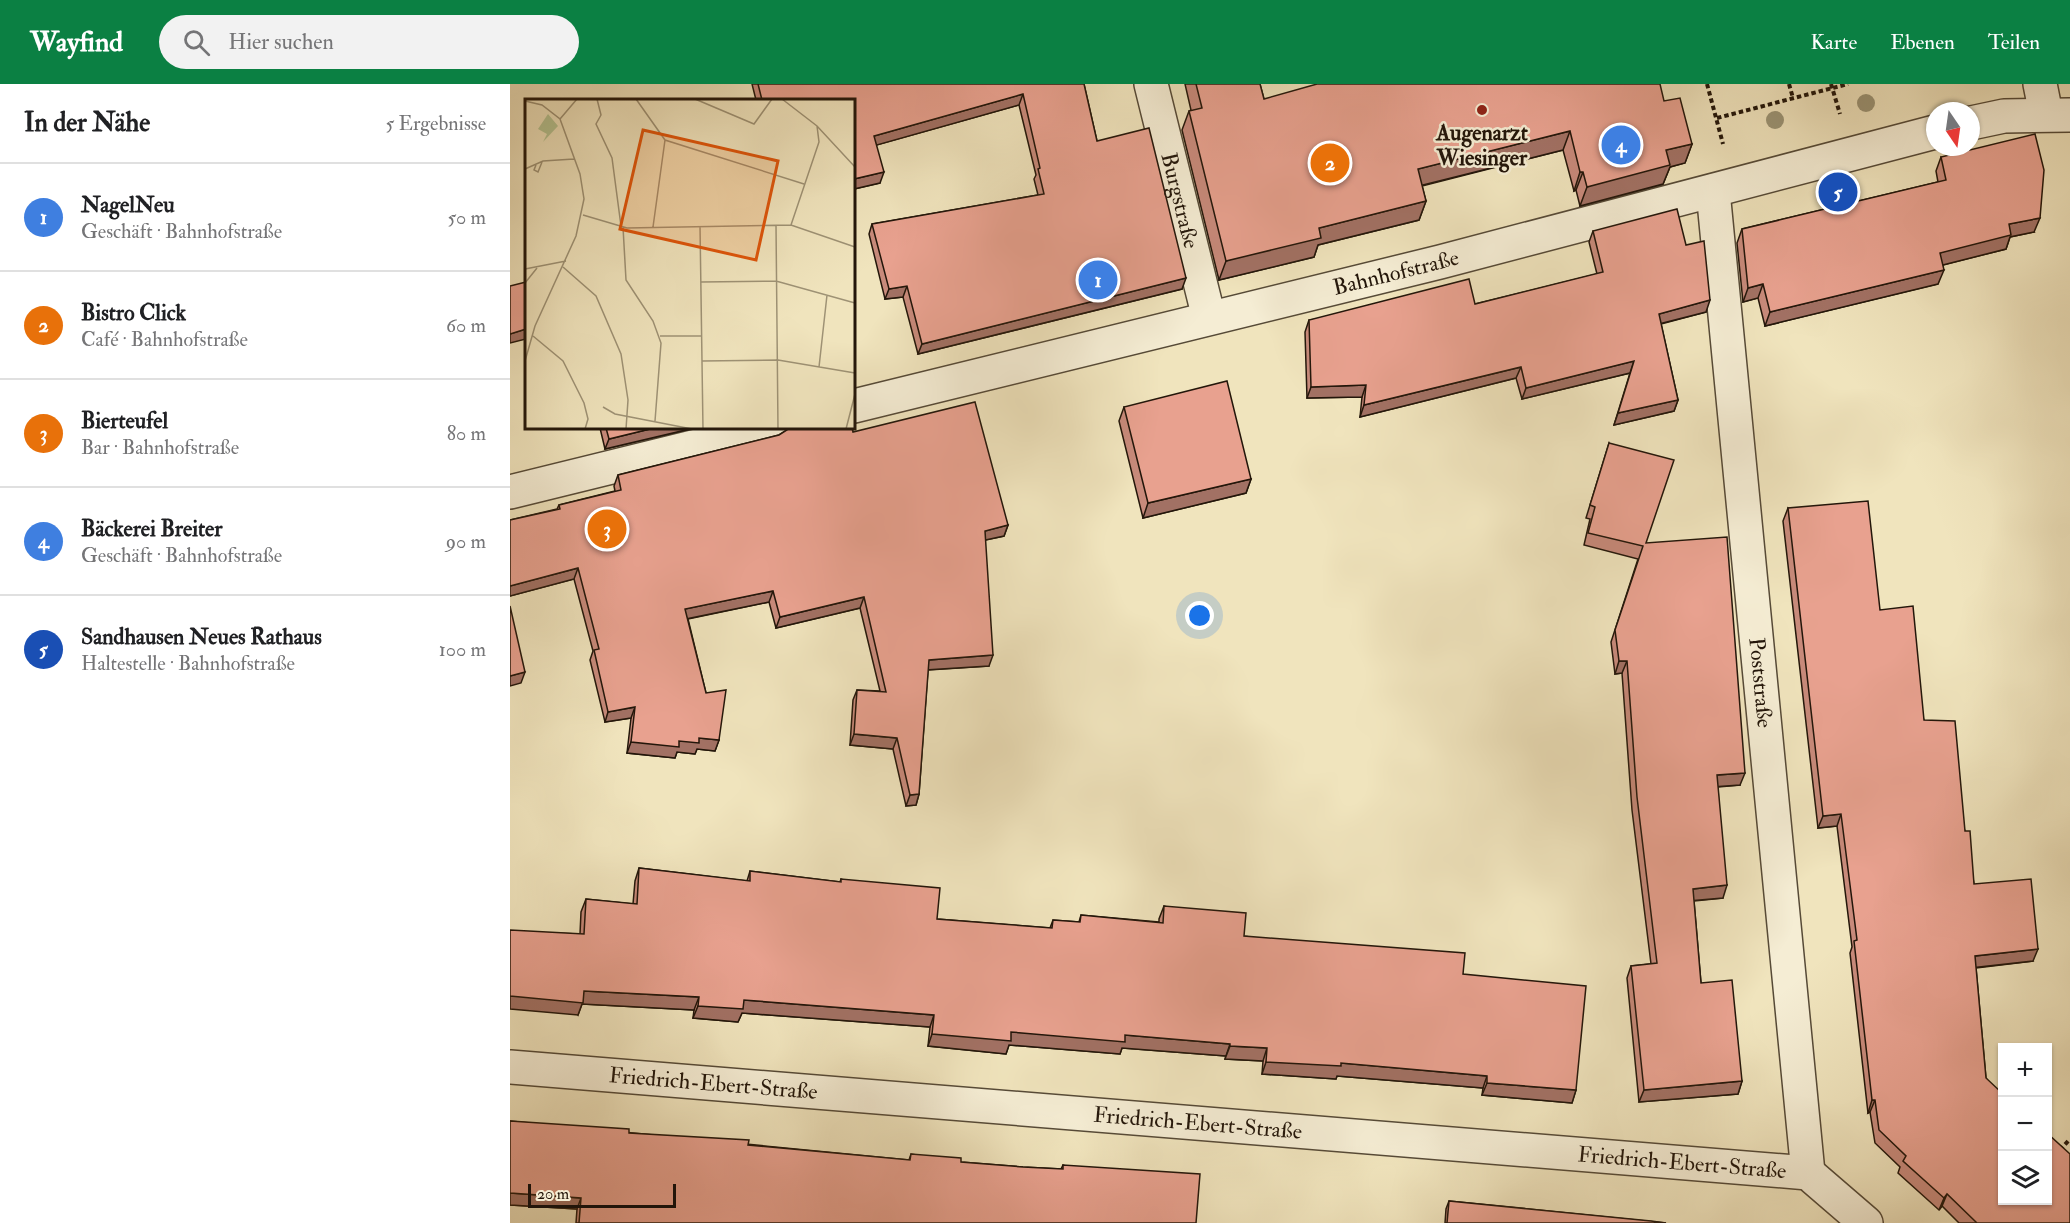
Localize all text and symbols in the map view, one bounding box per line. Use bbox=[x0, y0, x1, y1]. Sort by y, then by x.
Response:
search box bbox=[159, 15, 579, 69]
text: Wayfind bbox=[30, 25, 123, 60]
icon: search bbox=[180, 26, 213, 59]
text: Hier suchen bbox=[228, 28, 334, 56]
text: Karte bbox=[1810, 29, 1857, 56]
text: Ebenen bbox=[1890, 29, 1955, 56]
text: Teilen bbox=[1988, 29, 2040, 56]
inset map bbox=[525, 99, 855, 429]
north arrow bbox=[1926, 102, 1980, 156]
marker: Augenarzt Wiesinger bbox=[1475, 103, 1489, 117]
text: In der Nähe bbox=[24, 107, 150, 139]
text: 5 Ergebnisse bbox=[386, 111, 486, 136]
place label: Augenarzt Wiesinger bbox=[1435, 119, 1529, 173]
pin: 4 bbox=[1602, 122, 1640, 168]
pin: 2 bbox=[1310, 140, 1350, 185]
street label: Burgstraße bbox=[1155, 150, 1205, 251]
pin: 5 bbox=[1818, 170, 1858, 214]
text: NagelNeu bbox=[81, 191, 175, 219]
text: 1 bbox=[40, 205, 47, 230]
text: 50 m bbox=[447, 205, 486, 230]
text: Geschäft · Bahnhofstraße bbox=[81, 219, 282, 244]
street label: Bahnhofstraße bbox=[1330, 244, 1462, 302]
pin: 1 bbox=[1078, 258, 1118, 302]
text: Bistro Click bbox=[81, 299, 186, 327]
text: 2 bbox=[38, 313, 49, 338]
text: 60 m bbox=[446, 313, 486, 338]
text: Café · Bahnhofstraße bbox=[81, 327, 248, 352]
text: Bierteufel bbox=[81, 407, 168, 435]
text: 3 bbox=[40, 421, 47, 446]
text: 80 m bbox=[447, 421, 486, 446]
text: Bar · Bahnhofstraße bbox=[81, 435, 239, 460]
pin: 3 bbox=[588, 506, 626, 552]
text: Bäckerei Breiter bbox=[81, 515, 222, 543]
text: 4 bbox=[38, 529, 49, 554]
text: 90 m bbox=[446, 529, 486, 554]
text: Geschäft · Bahnhofstraße bbox=[81, 543, 282, 568]
your location bbox=[1185, 601, 1214, 630]
text: Sandhausen Neues Rathaus bbox=[81, 623, 322, 651]
street label: Poststraße bbox=[1742, 636, 1779, 729]
text: 5 bbox=[39, 637, 48, 662]
text: 100 m bbox=[439, 637, 486, 662]
text: Haltestelle · Bahnhofstraße bbox=[81, 651, 295, 676]
map controls bbox=[1998, 1043, 2052, 1205]
button: + bbox=[1998, 1043, 2052, 1097]
street label: Friedrich-Ebert-Straße bbox=[608, 1061, 819, 1106]
button: − bbox=[1998, 1097, 2052, 1151]
street label: Friedrich-Ebert-Straße bbox=[1092, 1101, 1303, 1146]
street label: Friedrich-Ebert-Straße bbox=[1577, 1140, 1787, 1185]
button: layers bbox=[1998, 1151, 2052, 1205]
scale bar bbox=[528, 1181, 676, 1208]
text: 20 m bbox=[537, 1184, 569, 1204]

